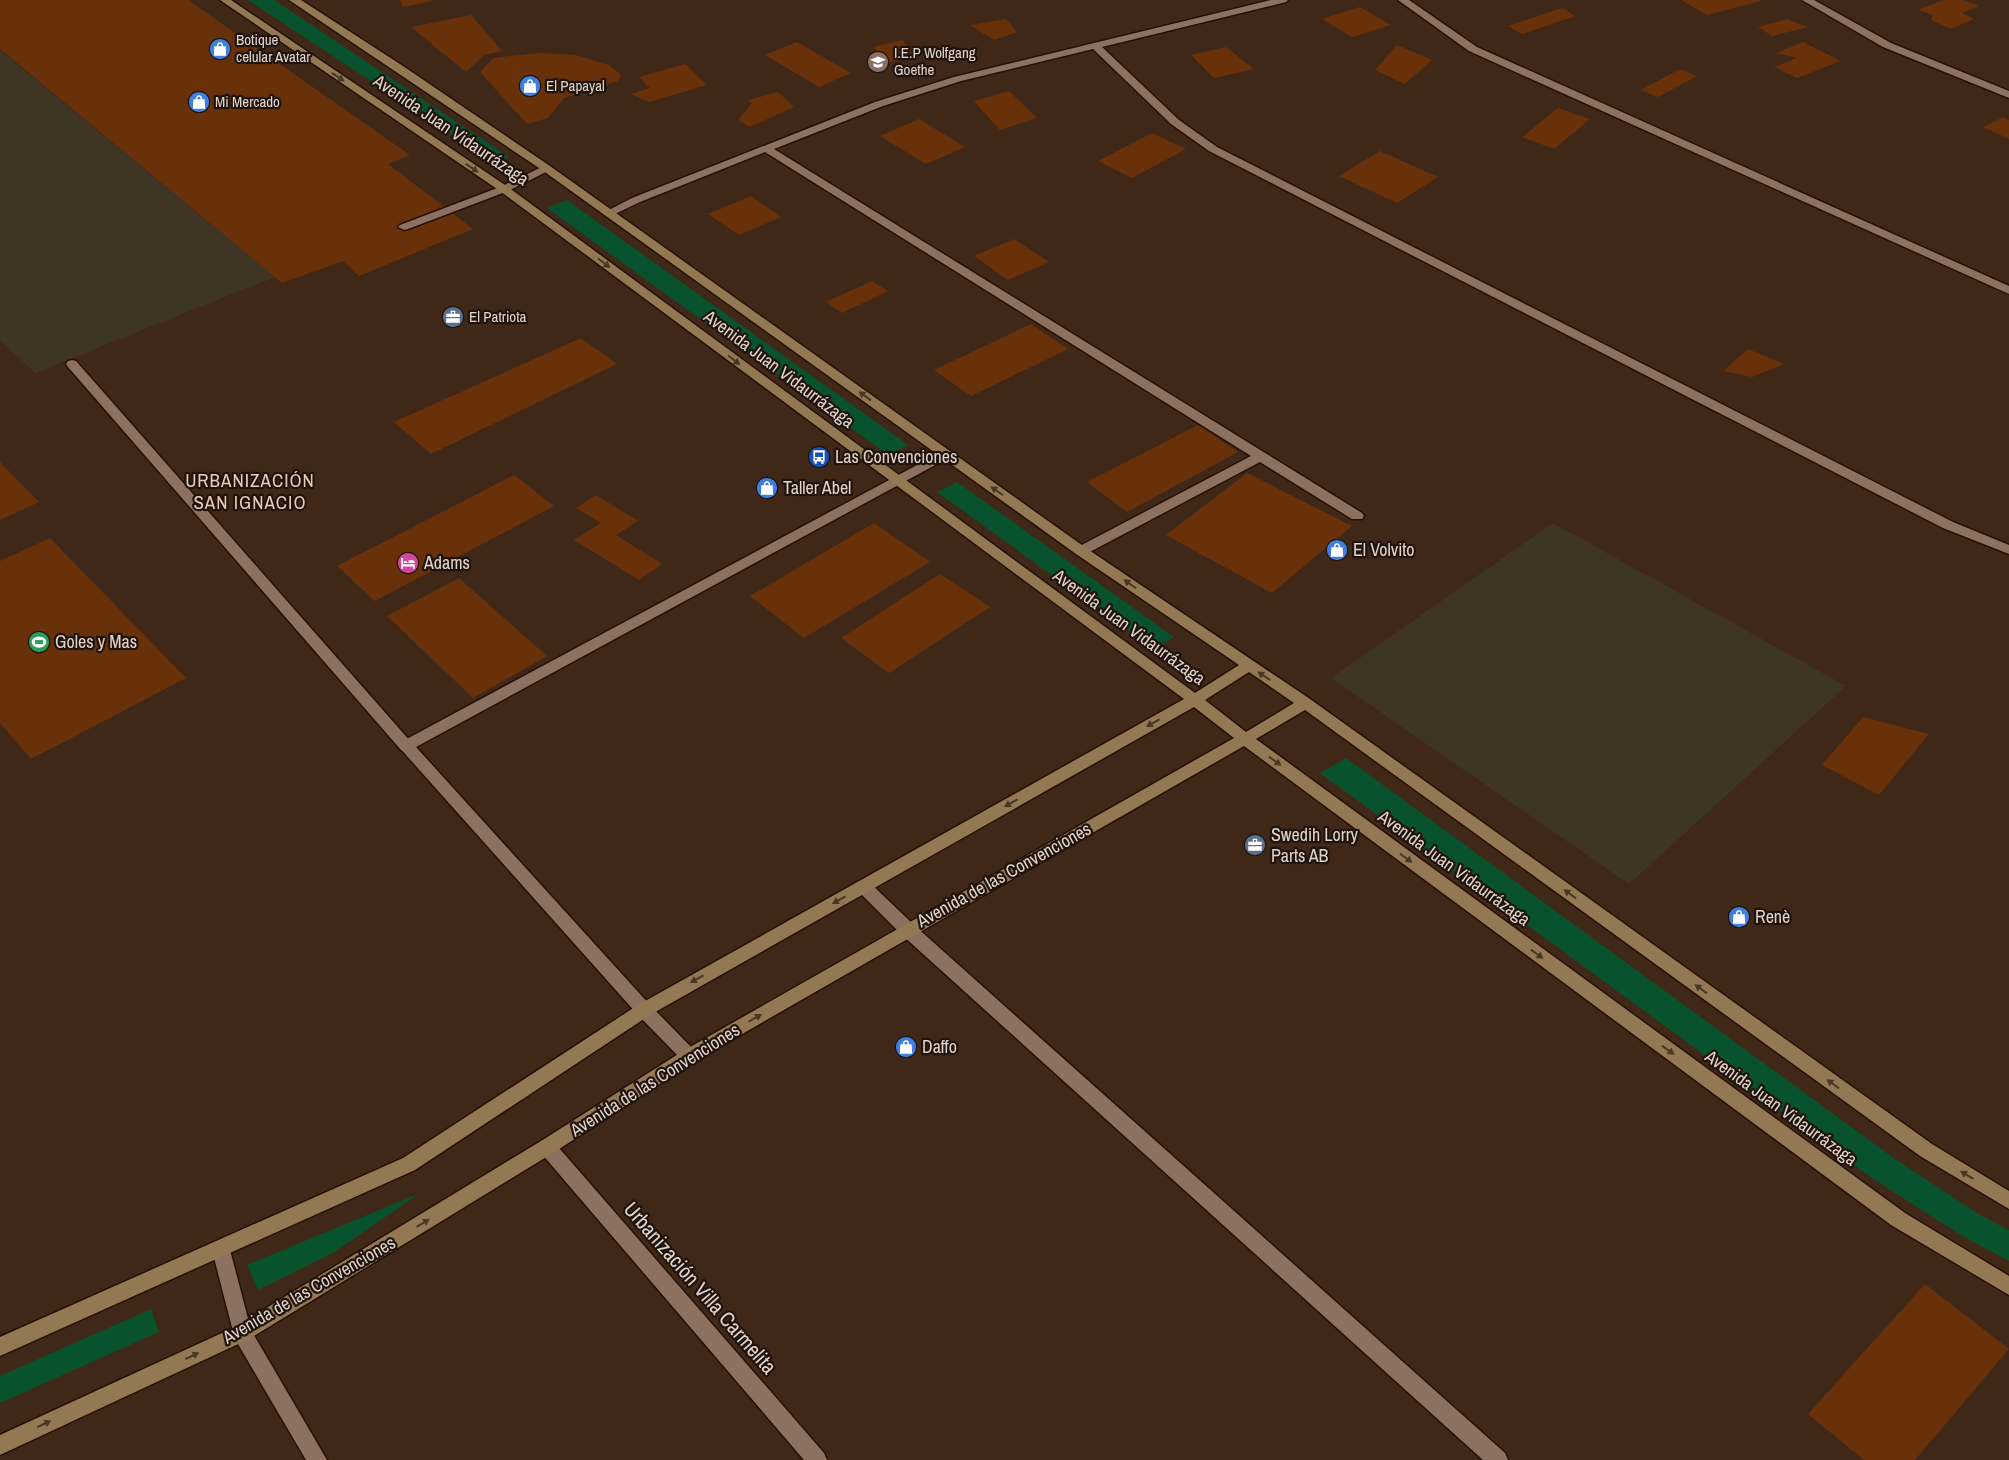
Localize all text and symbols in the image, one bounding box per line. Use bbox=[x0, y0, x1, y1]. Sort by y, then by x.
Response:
place label: Botique celular Avatar bbox=[236, 29, 310, 67]
shop icon: Botique celular Avatar bbox=[208, 37, 232, 61]
place label: I.E.P Wolfgang Goethe bbox=[894, 42, 976, 80]
school or university icon: I.E.P Wolfgang Goethe bbox=[866, 50, 890, 74]
street label: Avenida Juan Vidaurrázaga bbox=[368, 68, 534, 191]
one-way arrow bbox=[331, 72, 345, 81]
shop icon: El Papayal bbox=[518, 74, 542, 98]
place label: El Papayal bbox=[546, 75, 605, 96]
shop icon: Mi Mercado bbox=[187, 90, 211, 114]
place label: Mi Mercado bbox=[215, 91, 280, 112]
one-way arrow bbox=[465, 163, 479, 173]
one-way arrow bbox=[597, 258, 610, 269]
street label: Avenida Juan Vidaurrázaga bbox=[698, 303, 860, 433]
office icon: El Patriota bbox=[441, 305, 465, 329]
place label: El Patriota bbox=[469, 306, 527, 327]
one-way arrow bbox=[727, 355, 741, 365]
one-way arrow bbox=[858, 392, 871, 402]
place label: Las Convenciones bbox=[835, 444, 957, 469]
bus stop icon: Las Convenciones bbox=[807, 445, 831, 469]
district label: URBANIZACIÓN SAN IGNACIO bbox=[185, 467, 315, 515]
place label: Taller Abel bbox=[783, 475, 851, 500]
shop icon: Taller Abel bbox=[755, 476, 779, 500]
one-way arrow bbox=[990, 486, 1004, 496]
place label: El Volvito bbox=[1353, 537, 1415, 562]
shop icon: El Volvito bbox=[1325, 538, 1349, 562]
place label: Adams bbox=[423, 550, 470, 575]
hotel icon: Adams bbox=[396, 551, 420, 575]
street label: Avenida Juan Vidaurrázaga bbox=[1047, 562, 1210, 690]
one-way arrow bbox=[1123, 579, 1137, 589]
place label: Goles y Mas bbox=[55, 629, 137, 654]
sports icon: Goles y Mas bbox=[27, 630, 51, 654]
one-way arrow bbox=[1257, 671, 1270, 681]
one-way arrow bbox=[1146, 719, 1159, 728]
one-way arrow bbox=[1268, 756, 1281, 767]
one-way arrow bbox=[1004, 799, 1018, 807]
street label: Avenida Juan Vidaurrázaga bbox=[1372, 803, 1535, 931]
street label: Avenida de las Convenciones bbox=[911, 816, 1095, 933]
place label: Swedih Lorry Parts AB bbox=[1271, 822, 1359, 868]
office icon: Swedih Lorry Parts AB bbox=[1243, 833, 1267, 857]
one-way arrow bbox=[1399, 852, 1412, 863]
one-way arrow bbox=[1563, 889, 1576, 899]
one-way arrow bbox=[832, 895, 845, 904]
place label: Renè bbox=[1755, 904, 1790, 929]
shop icon: Renè bbox=[1727, 905, 1751, 929]
one-way arrow bbox=[1530, 949, 1544, 959]
one-way arrow bbox=[691, 975, 704, 984]
one-way arrow bbox=[1695, 984, 1708, 994]
one-way arrow bbox=[749, 1014, 762, 1023]
street label: Avenida de las Convenciones bbox=[564, 1017, 744, 1143]
place label: Daffo bbox=[922, 1034, 957, 1059]
shop icon: Daffo bbox=[894, 1035, 918, 1059]
street label: Avenida Juan Vidaurrázaga bbox=[1699, 1043, 1862, 1171]
one-way arrow bbox=[1661, 1045, 1675, 1055]
one-way arrow bbox=[1826, 1079, 1840, 1089]
one-way arrow bbox=[1961, 1171, 1974, 1180]
street label: Urbanización Villa Carmelita bbox=[617, 1195, 784, 1380]
one-way arrow bbox=[417, 1218, 430, 1227]
street label: Avenida de las Convenciones bbox=[217, 1230, 400, 1350]
one-way arrow bbox=[185, 1352, 199, 1360]
one-way arrow bbox=[37, 1420, 51, 1428]

